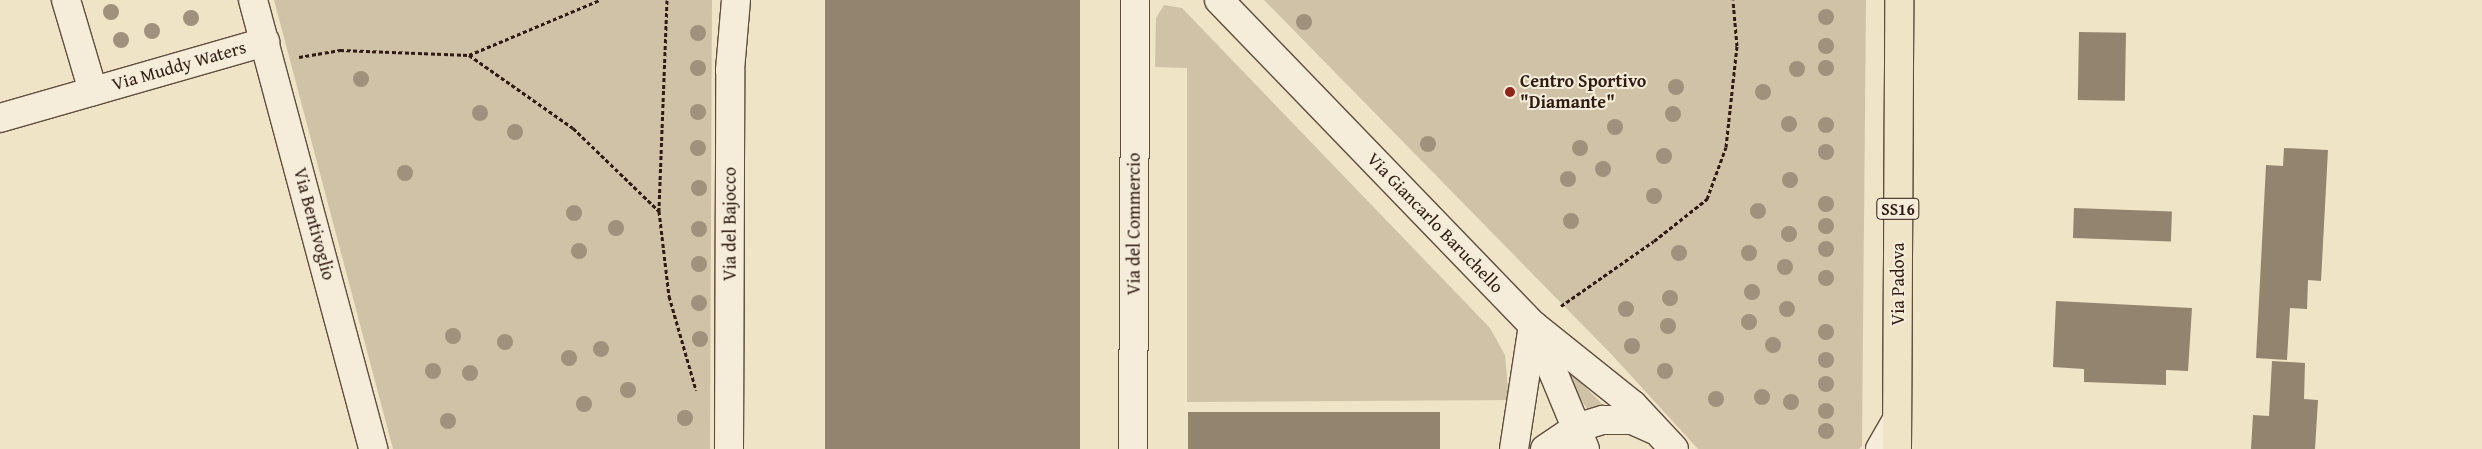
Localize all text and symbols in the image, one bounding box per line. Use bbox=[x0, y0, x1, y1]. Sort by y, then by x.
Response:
street label: Via Muddy Waters bbox=[109, 37, 249, 95]
place label: Centro Sportivo "Diamante" bbox=[1520, 71, 1646, 114]
marker: Centro Sportivo "Diamante" bbox=[1504, 86, 1516, 98]
street label: Via Giancarlo Baruchello bbox=[1362, 148, 1508, 298]
street label: Via del Commercio bbox=[1123, 153, 1145, 295]
street label: Via Bentivoglio bbox=[289, 165, 339, 283]
street label: Via del Bajocco bbox=[719, 167, 741, 281]
road number: SS16 bbox=[1876, 195, 1920, 222]
street label: Via Padova bbox=[1887, 242, 1909, 326]

